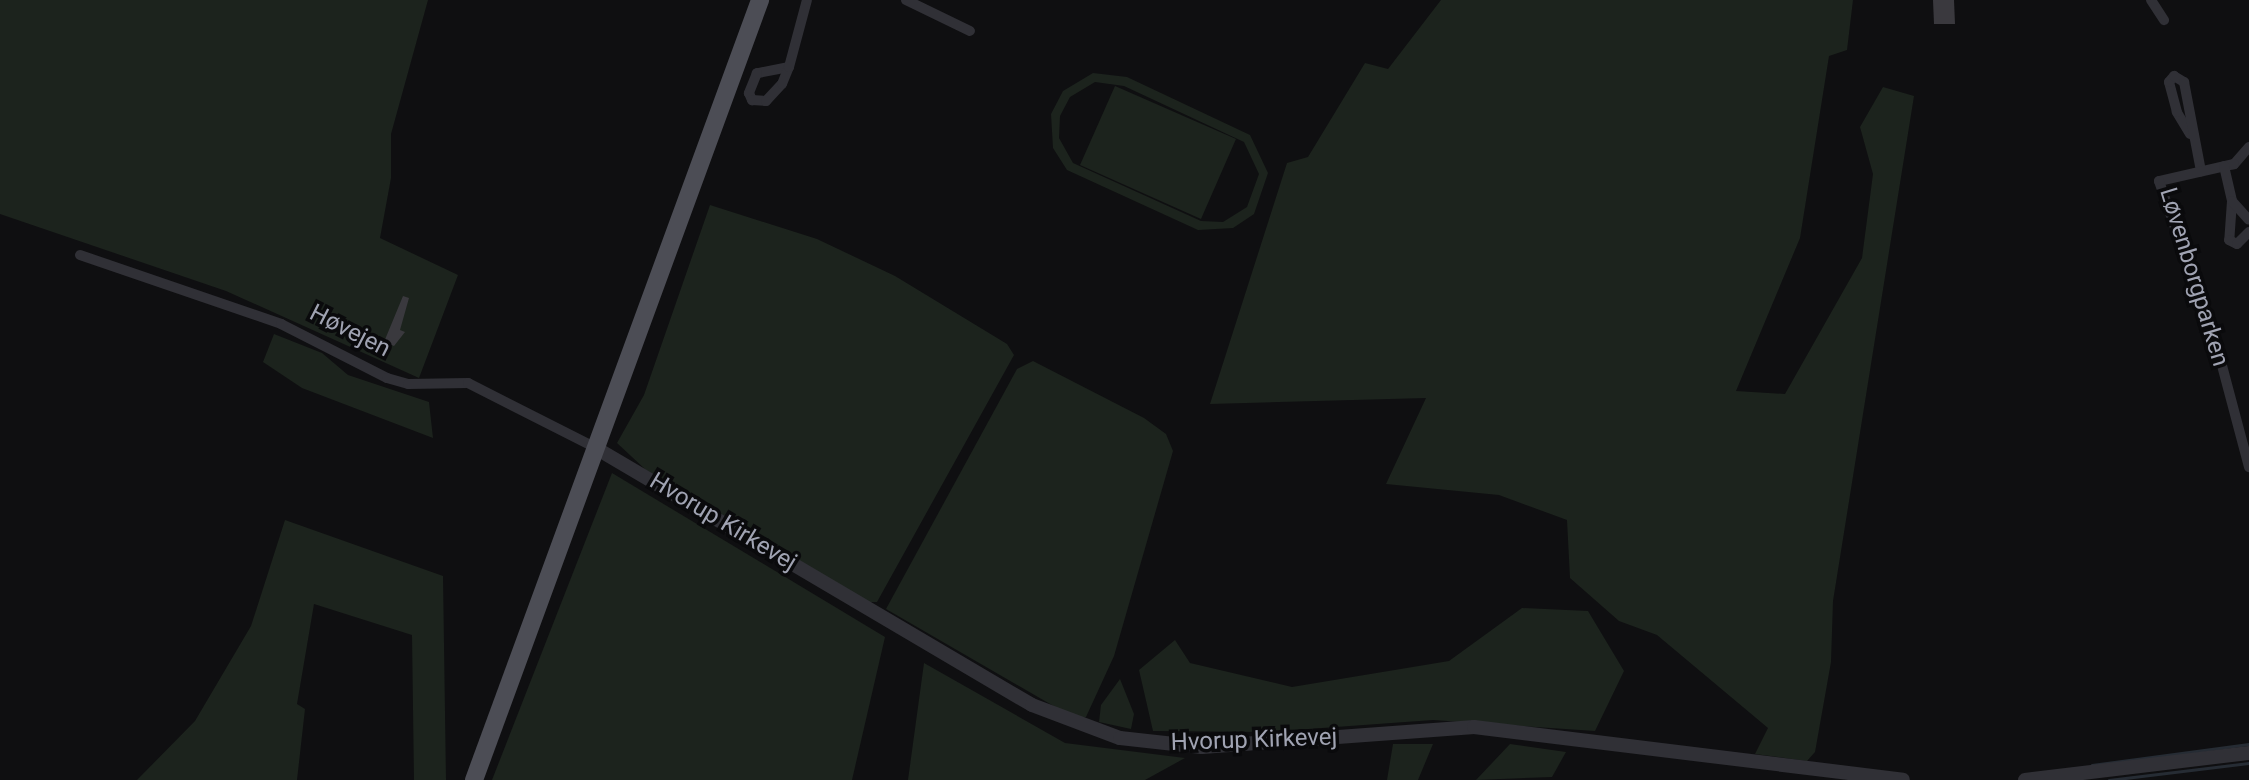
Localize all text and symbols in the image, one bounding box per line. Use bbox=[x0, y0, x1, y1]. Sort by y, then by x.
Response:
street label: Løvenborgparken bbox=[2153, 184, 2235, 370]
street label: Høvejen bbox=[305, 299, 395, 363]
street label: Hvorup Kirkevej bbox=[644, 467, 802, 577]
street label: Hvorup Kirkevej bbox=[1170, 723, 1338, 757]

